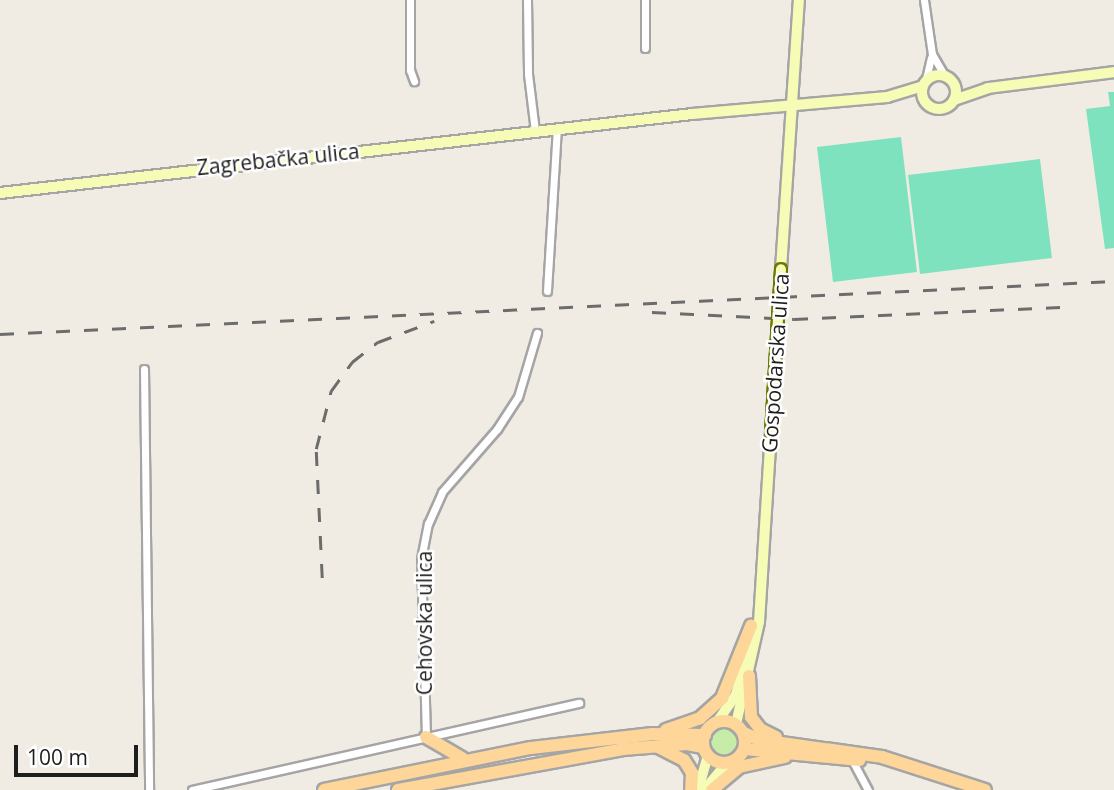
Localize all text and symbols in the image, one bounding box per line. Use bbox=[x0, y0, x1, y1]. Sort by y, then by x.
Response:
street label: Zagrebačka ulica bbox=[195, 138, 361, 180]
street label: Gospodarska ulica bbox=[756, 272, 794, 454]
street label: Cehovska ulica bbox=[411, 551, 437, 695]
scale bar bbox=[18, 730, 142, 774]
text: 100 m bbox=[27, 743, 88, 771]

